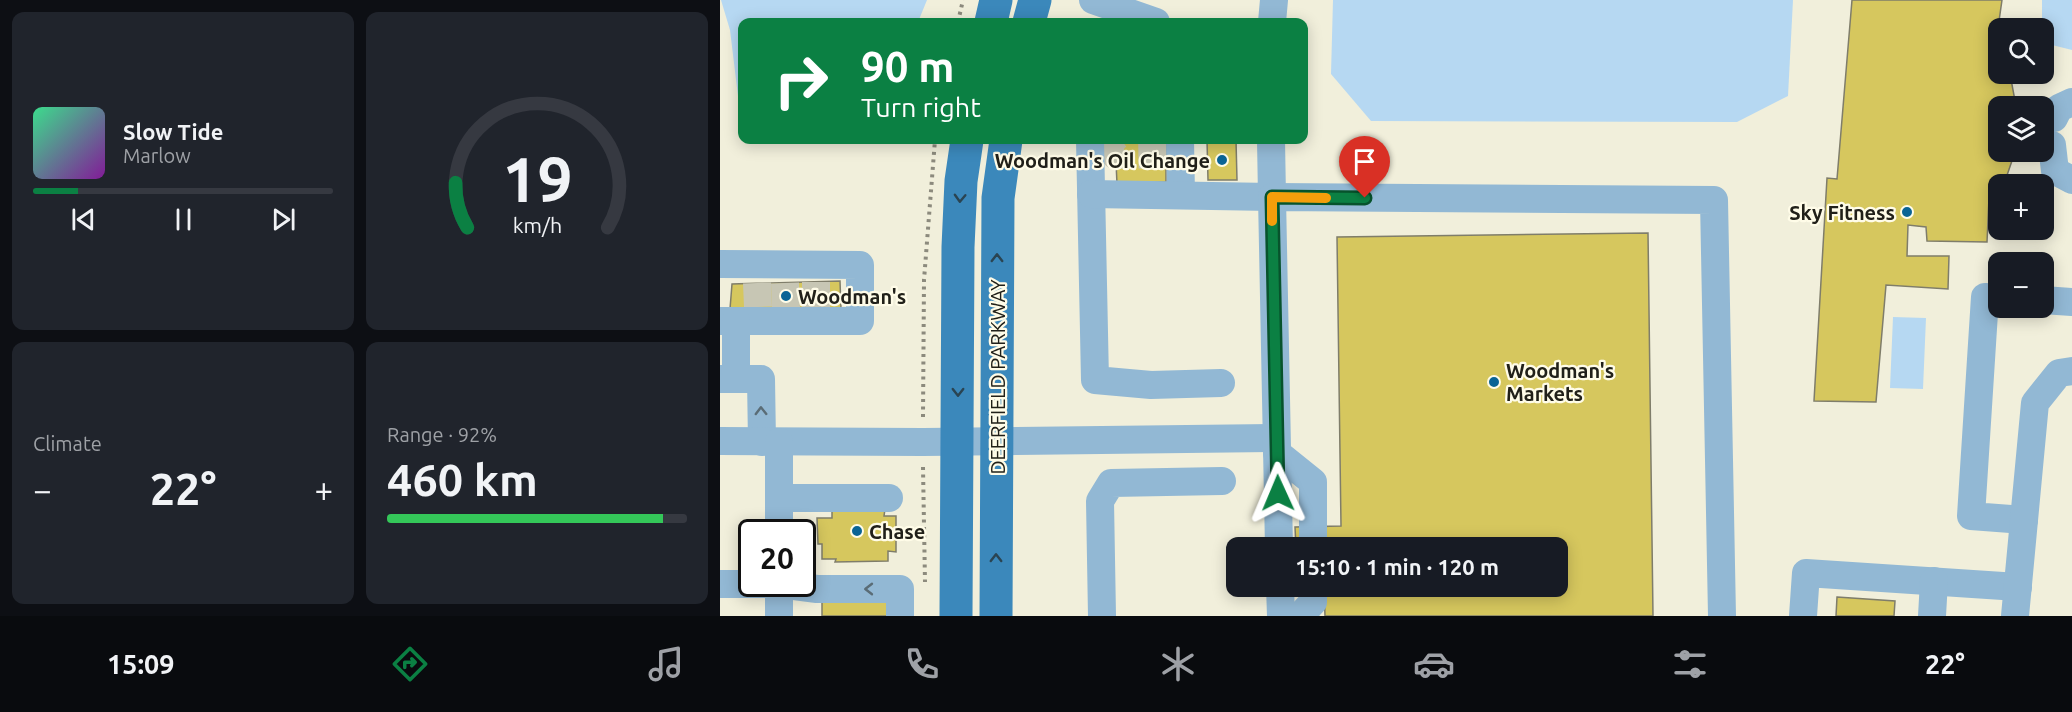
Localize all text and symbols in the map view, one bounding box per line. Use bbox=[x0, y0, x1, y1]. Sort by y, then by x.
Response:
map controls bbox=[1988, 18, 2054, 318]
button: search bbox=[1988, 18, 2054, 84]
icon: right bbox=[762, 42, 840, 120]
text: 90 m bbox=[861, 43, 955, 90]
text: Turn right bbox=[861, 92, 981, 122]
button: layers bbox=[1988, 96, 2054, 162]
text: Slow Tide bbox=[123, 119, 223, 144]
pin bbox=[1339, 136, 1390, 198]
text: Marlow bbox=[123, 144, 191, 167]
text: 19 bbox=[502, 144, 572, 214]
icon: arrive bbox=[1348, 145, 1381, 178]
place label: Woodman's Oil Change bbox=[995, 149, 1210, 172]
marker: Woodman's Oil Change bbox=[1215, 153, 1229, 167]
button: + bbox=[1988, 174, 2054, 240]
one-way arrow bbox=[954, 193, 966, 202]
place label: Sky Fitness bbox=[1789, 201, 1895, 224]
icon: previous bbox=[67, 203, 100, 236]
icon: pause bbox=[167, 203, 200, 236]
icon: next bbox=[267, 203, 300, 236]
marker: Sky Fitness bbox=[1900, 205, 1914, 219]
text: km/h bbox=[512, 214, 562, 238]
button: − bbox=[1988, 252, 2054, 318]
one-way arrow bbox=[991, 253, 1003, 262]
street label: DEERFIELD PARKWAY bbox=[986, 279, 1009, 475]
place label: Woodman's bbox=[798, 285, 906, 308]
marker: Woodman's bbox=[779, 289, 793, 303]
place label: Woodman's Markets bbox=[1506, 359, 1614, 405]
marker: Woodman's Markets bbox=[1487, 375, 1501, 389]
one-way arrow bbox=[952, 388, 964, 397]
one-way arrow bbox=[755, 406, 767, 415]
text: Range · 92% bbox=[387, 423, 497, 446]
text: Climate bbox=[33, 432, 102, 455]
text: 460 km bbox=[387, 454, 538, 505]
position arrow bbox=[1246, 461, 1310, 525]
text: 22° bbox=[150, 463, 216, 514]
text: − bbox=[33, 471, 52, 508]
text: + bbox=[314, 471, 333, 508]
speed limit sign: 20 bbox=[738, 519, 816, 597]
place label: Chase bbox=[869, 520, 925, 543]
marker: Chase bbox=[850, 524, 864, 538]
one-way arrow bbox=[990, 553, 1002, 562]
text: 15:10 · 1 min · 120 m bbox=[1295, 554, 1499, 579]
one-way arrow bbox=[864, 583, 873, 595]
icon: directions bbox=[389, 643, 431, 685]
icon: music bbox=[645, 643, 687, 685]
icon: phone bbox=[901, 643, 943, 685]
icon: climate bbox=[1157, 643, 1199, 685]
icon: car bbox=[1413, 643, 1455, 685]
icon: filters bbox=[1669, 643, 1711, 685]
text: 15:09 bbox=[107, 649, 175, 679]
text: 22° bbox=[1925, 649, 1965, 679]

